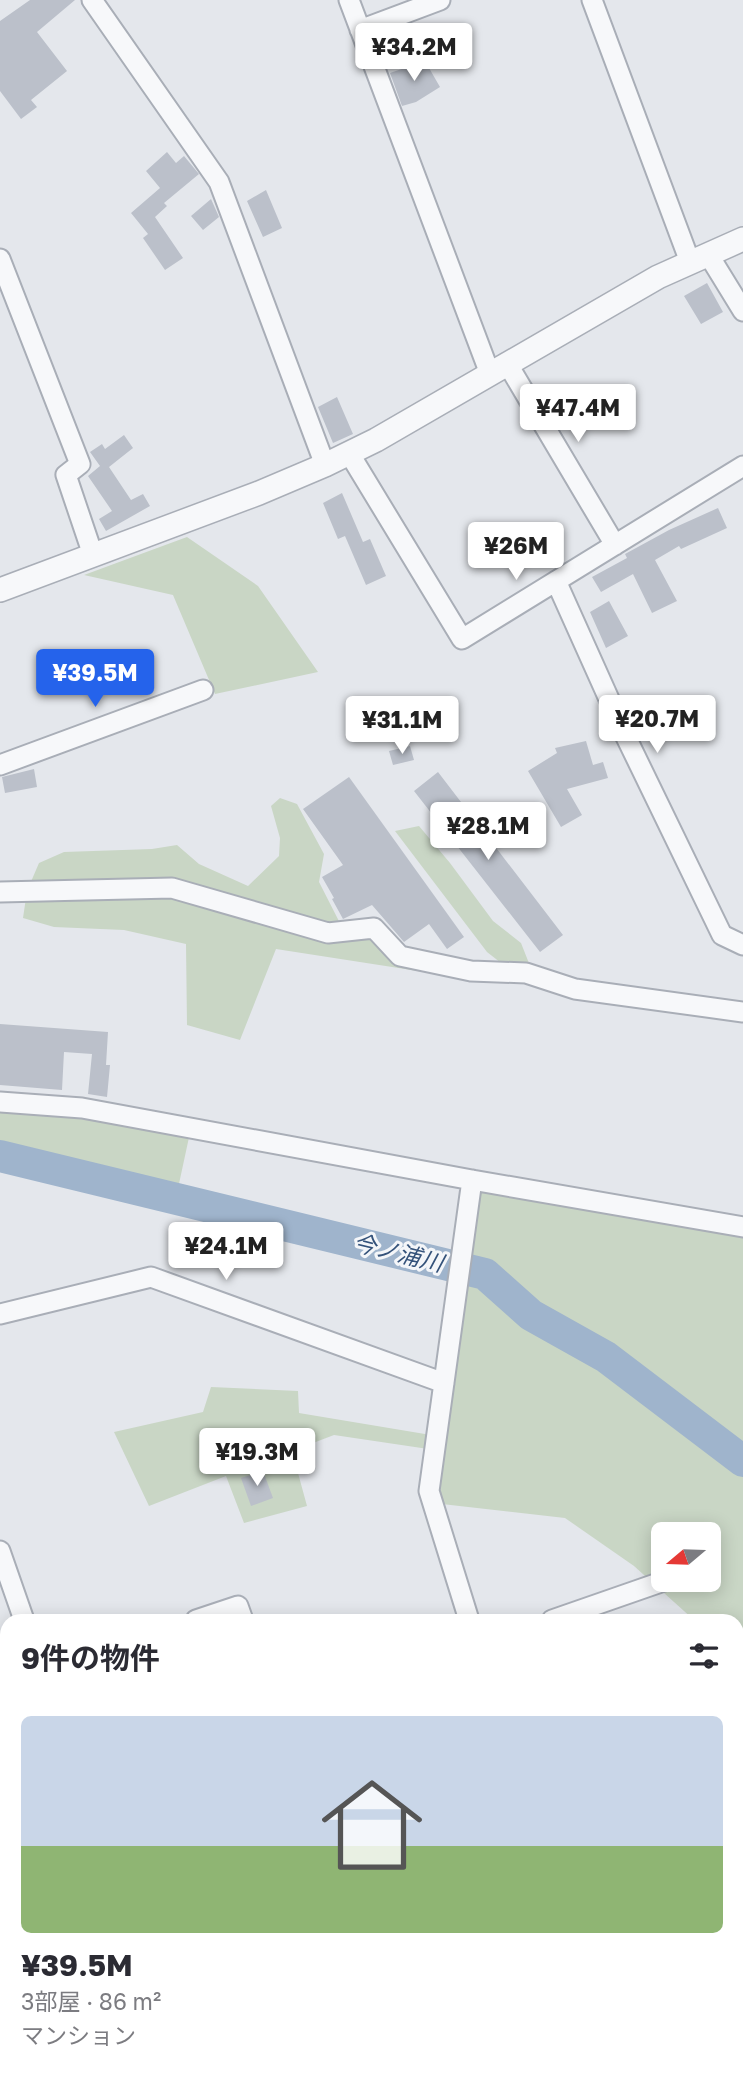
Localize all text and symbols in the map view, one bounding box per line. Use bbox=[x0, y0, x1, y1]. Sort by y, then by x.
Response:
pin: ¥34.2M bbox=[357, 24, 471, 83]
text: ¥34.2M bbox=[371, 32, 457, 60]
pin: ¥47.4M bbox=[521, 384, 635, 444]
text: ¥47.4M bbox=[536, 393, 620, 421]
pin: ¥26M bbox=[475, 522, 557, 582]
text: ¥26M bbox=[484, 531, 548, 559]
pin: ¥39.5M bbox=[38, 650, 152, 709]
text: ¥39.5M bbox=[52, 658, 138, 686]
pin: ¥31.1M bbox=[345, 696, 459, 756]
pin: ¥20.7M bbox=[600, 696, 714, 755]
text: ¥20.7M bbox=[615, 704, 699, 732]
text: ¥31.1M bbox=[362, 705, 442, 733]
pin: ¥28.1M bbox=[431, 802, 545, 862]
text: ¥28.1M bbox=[446, 811, 530, 839]
pin: ¥24.1M bbox=[169, 1222, 283, 1282]
water label: 今ノ浦川 bbox=[350, 1227, 449, 1277]
text: ¥24.1M bbox=[184, 1231, 268, 1259]
pin: ¥19.3M bbox=[200, 1428, 314, 1488]
text: ¥19.3M bbox=[215, 1437, 299, 1465]
north arrow bbox=[651, 1522, 721, 1592]
map controls bbox=[651, 1522, 721, 1592]
icon: filters bbox=[685, 1637, 723, 1675]
text: 9件の物件 bbox=[21, 1640, 160, 1676]
icon: home bbox=[309, 1762, 435, 1888]
text: ¥39.5M bbox=[21, 1947, 133, 1983]
text: 3部屋 · 86 m² bbox=[21, 1987, 161, 2015]
text: マンション bbox=[21, 2021, 136, 2049]

